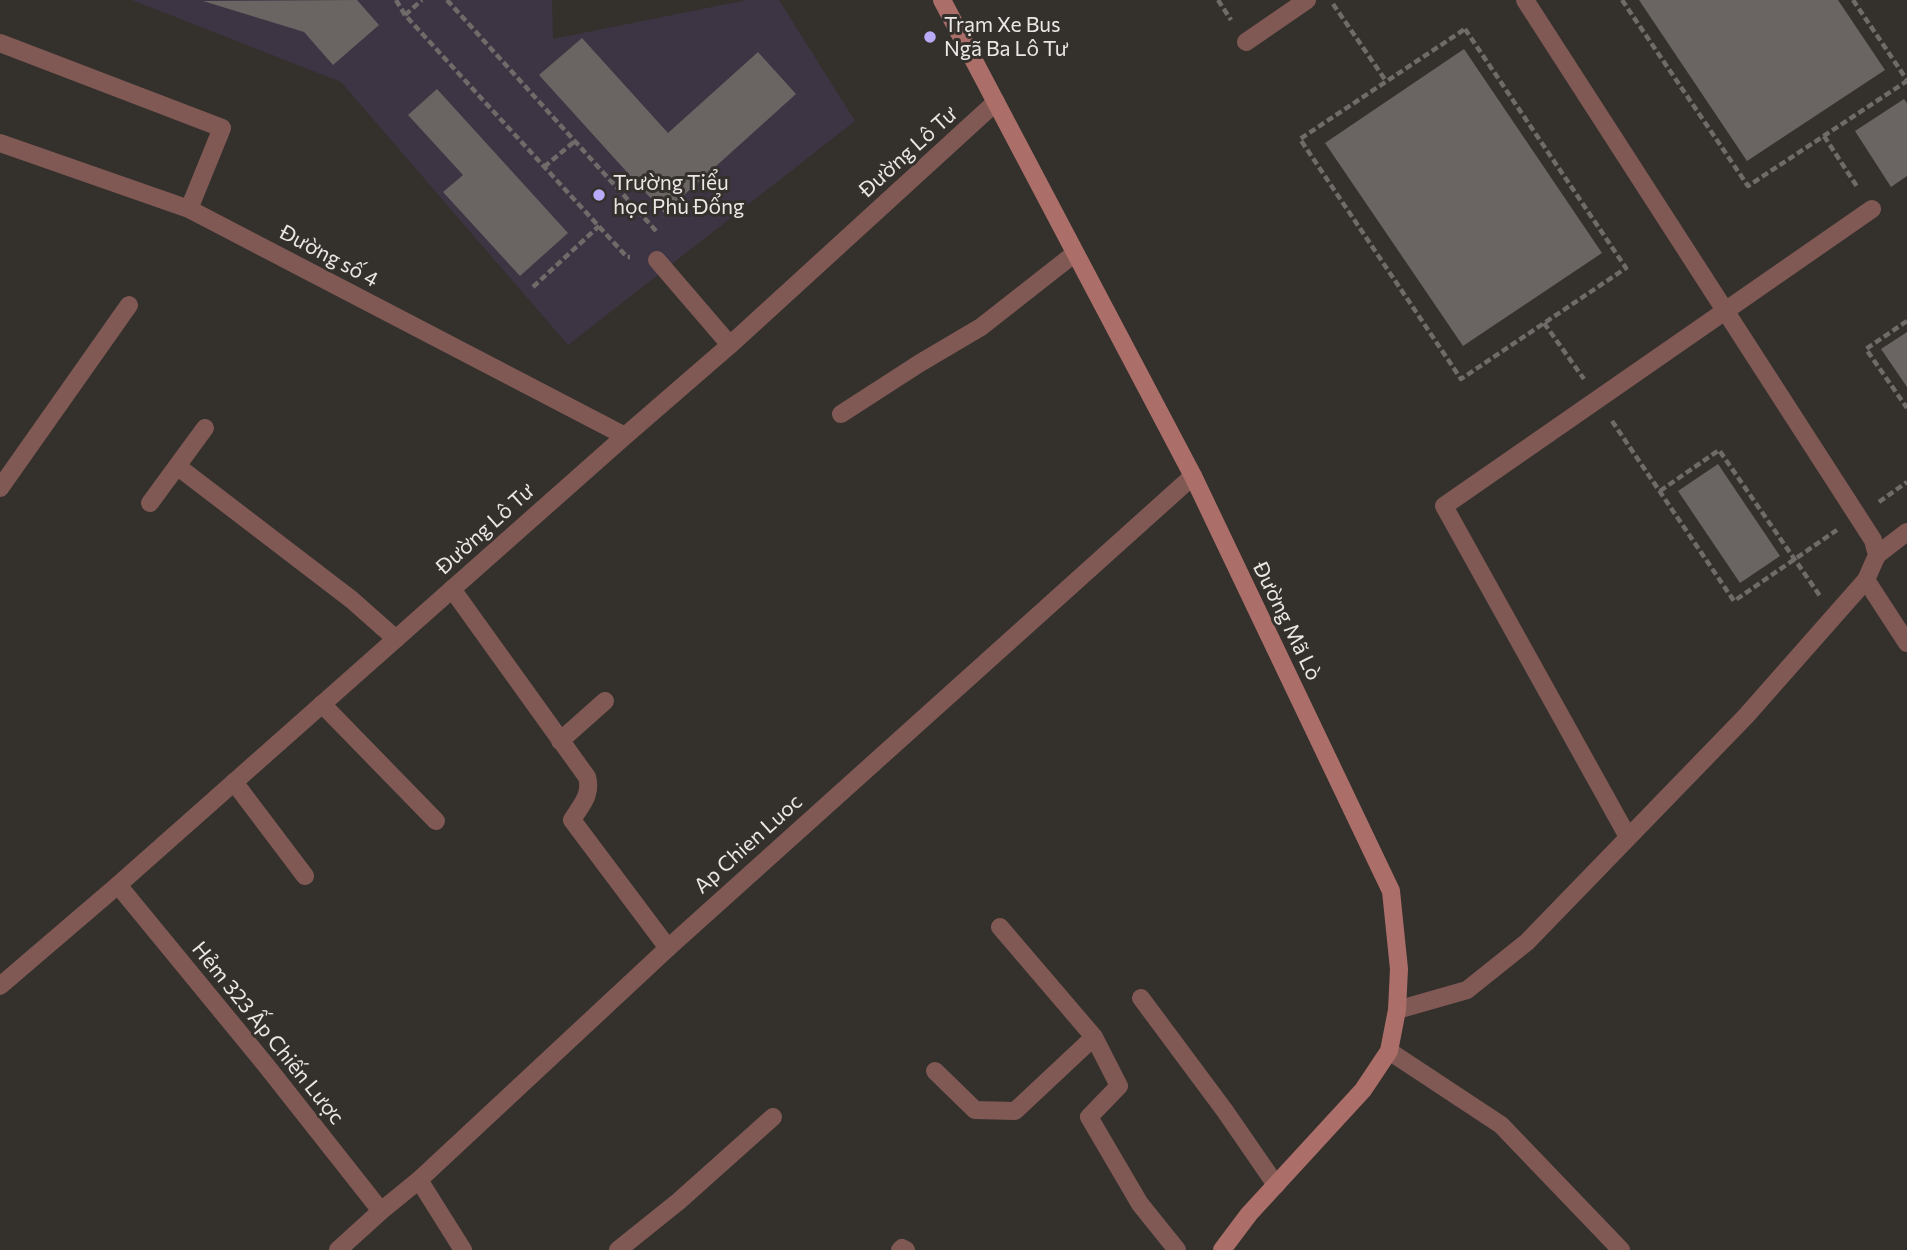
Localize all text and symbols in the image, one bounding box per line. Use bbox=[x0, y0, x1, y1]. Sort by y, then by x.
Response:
place label: Trạm Xe Bus Ngã Ba Lô Tư bbox=[944, 12, 1068, 62]
marker: Trạm Xe Bus Ngã Ba Lô Tư bbox=[922, 29, 938, 45]
street label: Đường Lô Tư bbox=[854, 101, 962, 203]
place label: Trường Tiểu học Phù Đổng bbox=[613, 170, 744, 220]
marker: Trường Tiểu học Phù Đổng bbox=[591, 187, 607, 203]
street label: Đường số 4 bbox=[275, 219, 383, 293]
street label: Đường Lô Tư bbox=[431, 478, 539, 580]
street label: Đường Mã Lò bbox=[1247, 558, 1327, 684]
street label: Ap Chien Luoc bbox=[689, 789, 807, 899]
street label: Hẻm 323 Ấp Chiến Lược bbox=[187, 937, 349, 1129]

